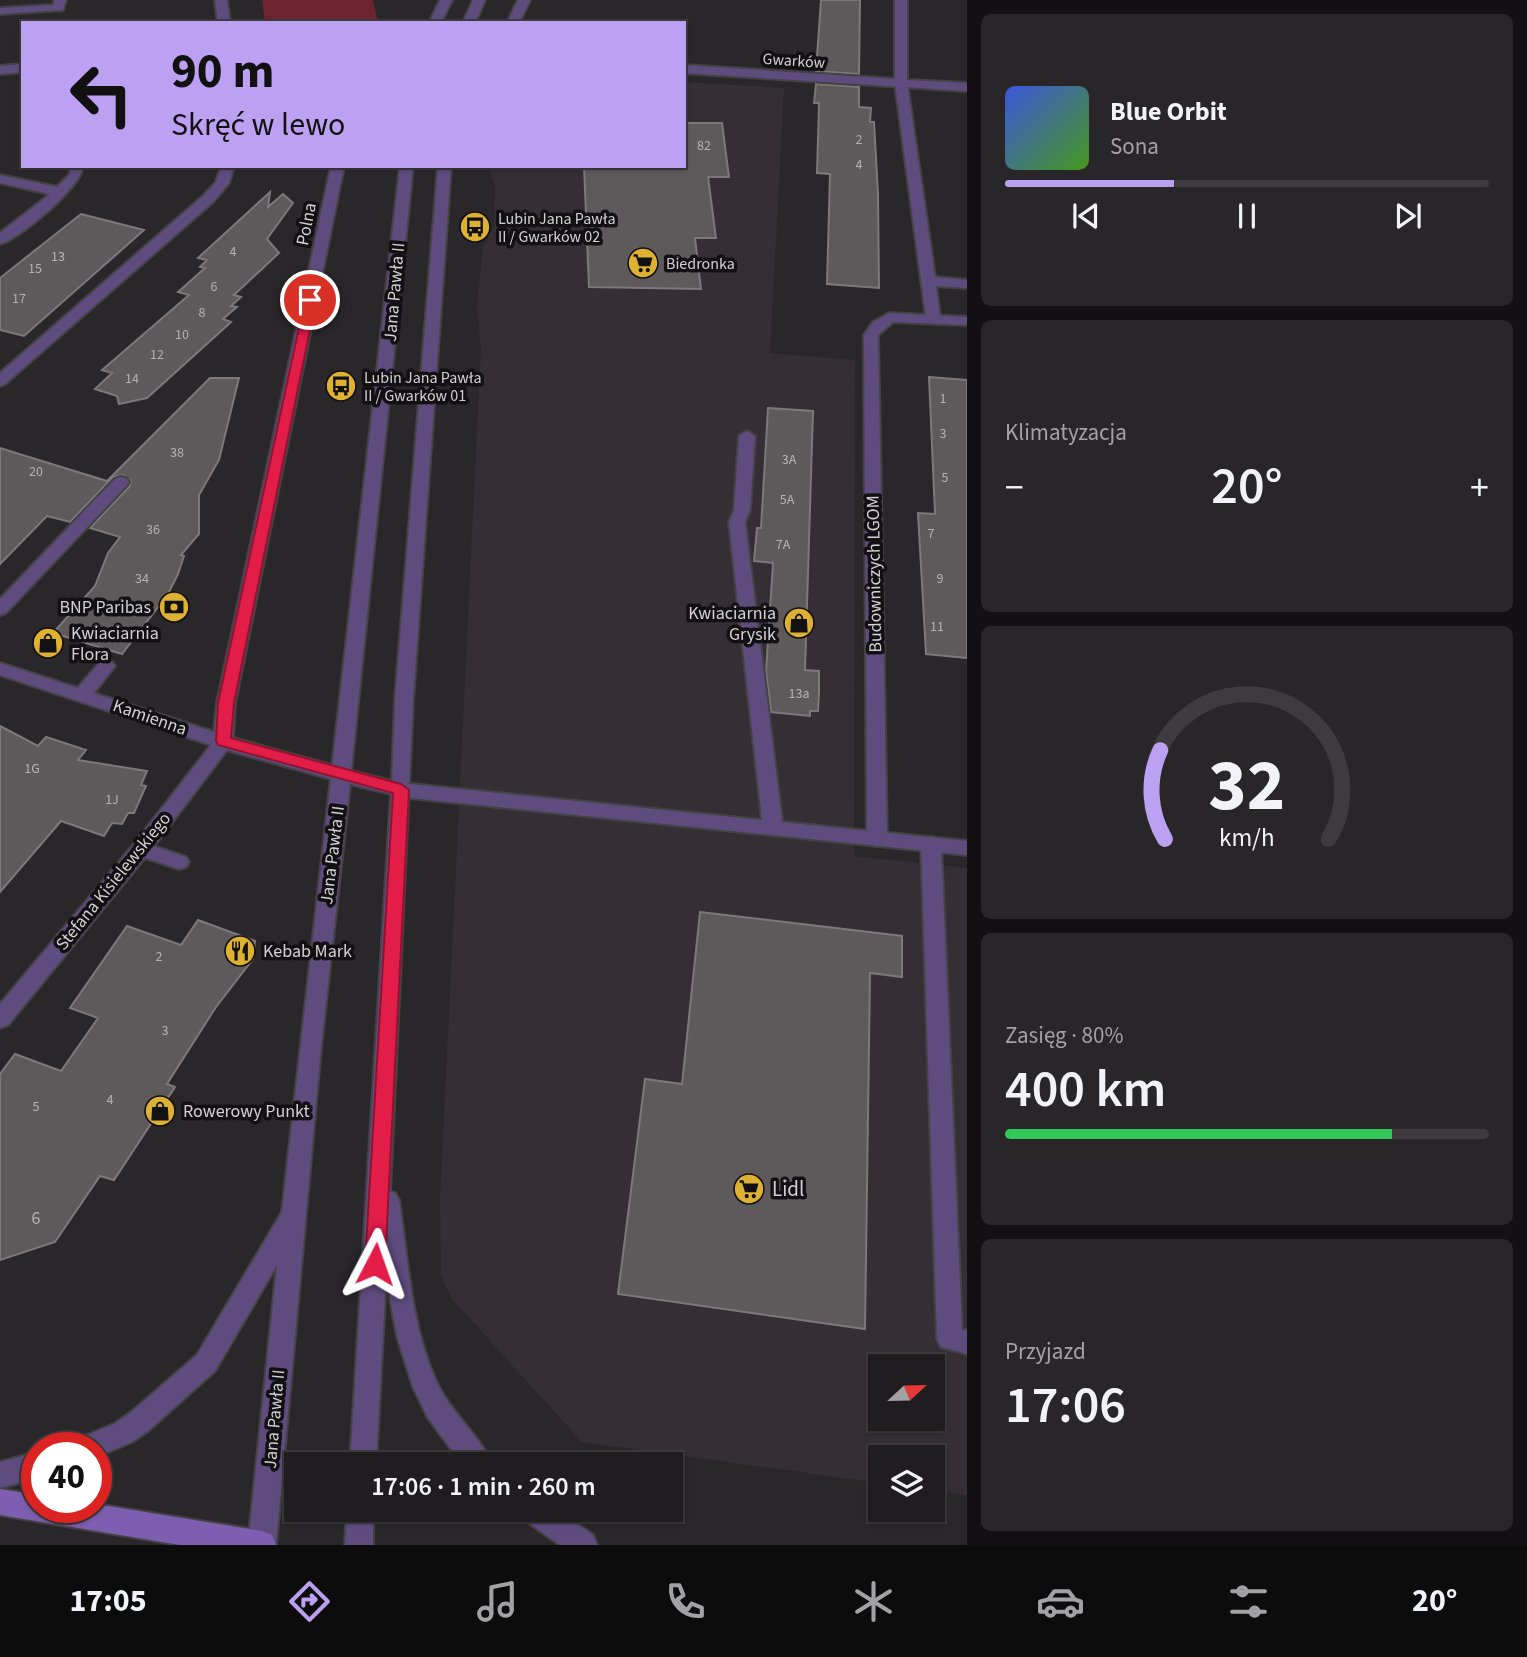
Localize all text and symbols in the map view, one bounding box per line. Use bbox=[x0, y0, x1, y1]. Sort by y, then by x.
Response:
text: 90 m bbox=[171, 37, 275, 107]
street label: Gwarków bbox=[762, 48, 826, 74]
icon: left bbox=[56, 49, 147, 140]
text: Blue Orbit bbox=[1110, 93, 1227, 130]
text: Skręć w lewo bbox=[171, 102, 345, 148]
house number: 2 bbox=[856, 130, 863, 150]
text: Sona bbox=[1110, 130, 1159, 163]
house number: 82 bbox=[697, 136, 711, 156]
house number: 4 bbox=[856, 155, 863, 175]
icon: previous bbox=[1067, 197, 1105, 235]
icon: pause bbox=[1228, 197, 1266, 235]
icon: next bbox=[1389, 197, 1427, 235]
street label: Polna bbox=[290, 201, 323, 248]
place label: Lubin Jana Pawła II / Gwarków 02 bbox=[498, 208, 616, 248]
bus stop icon: Lubin Jana Pawła II / Gwarków 02 bbox=[458, 210, 492, 244]
house number: 4 bbox=[230, 242, 237, 262]
street label: Jana Pawła II bbox=[378, 242, 411, 343]
supermarket icon: Biedronka bbox=[626, 246, 660, 280]
house number: 13 bbox=[51, 247, 65, 267]
place label: Biedronka bbox=[666, 253, 735, 275]
house number: 15 bbox=[28, 259, 42, 279]
pin bbox=[280, 270, 340, 330]
house number: 6 bbox=[211, 277, 218, 297]
icon: arrive bbox=[291, 281, 329, 319]
house number: 17 bbox=[12, 289, 26, 309]
house number: 8 bbox=[199, 303, 206, 323]
house number: 10 bbox=[175, 325, 189, 345]
house number: 12 bbox=[150, 345, 164, 365]
place label: Lubin Jana Pawła II / Gwarków 01 bbox=[364, 367, 482, 407]
house number: 14 bbox=[125, 369, 139, 389]
bus stop icon: Lubin Jana Pawła II / Gwarków 01 bbox=[324, 369, 358, 403]
house number: 1 bbox=[940, 389, 947, 409]
text: Klimatyzacja bbox=[1005, 416, 1127, 449]
house number: 3 bbox=[940, 424, 947, 444]
house number: 38 bbox=[170, 443, 184, 463]
house number: 3A bbox=[782, 450, 797, 470]
text: 20° bbox=[1211, 450, 1283, 524]
text: − bbox=[1005, 461, 1024, 515]
text: + bbox=[1470, 461, 1489, 515]
house number: 20 bbox=[29, 462, 43, 482]
house number: 5 bbox=[942, 468, 949, 488]
house number: 5A bbox=[780, 490, 795, 510]
street label: Budowniczych LGOM bbox=[861, 495, 888, 653]
house number: 36 bbox=[146, 520, 160, 540]
house number: 7 bbox=[928, 524, 935, 544]
house number: 7A bbox=[776, 535, 791, 555]
house number: 34 bbox=[135, 569, 149, 589]
house number: 9 bbox=[937, 569, 944, 589]
bank icon: BNP Paribas bbox=[157, 590, 191, 624]
place label: BNP Paribas bbox=[59, 595, 151, 620]
place label: Kwiaciarnia Grysik bbox=[688, 601, 776, 647]
shop icon: Kwiaciarnia Grysik bbox=[782, 606, 816, 640]
house number: 11 bbox=[930, 617, 944, 637]
place label: Kwiaciarnia Flora bbox=[71, 621, 159, 667]
shop icon: Kwiaciarnia Flora bbox=[31, 626, 65, 660]
house number: 13a bbox=[789, 684, 809, 704]
street label: Kamienna bbox=[110, 693, 190, 742]
text: 32 bbox=[1209, 734, 1285, 838]
house number: 1G bbox=[24, 759, 40, 779]
house number: 1J bbox=[105, 790, 119, 810]
street label: Jana Pawła II bbox=[314, 804, 351, 906]
street label: Stefana Kisielewskiego bbox=[50, 807, 177, 956]
text: km/h bbox=[1219, 819, 1275, 855]
restaurant icon: Kebab Mark bbox=[223, 934, 257, 968]
place label: Kebab Mark bbox=[263, 939, 352, 964]
house number: 2 bbox=[156, 947, 163, 967]
text: Zasięg · 80% bbox=[1005, 1019, 1123, 1052]
house number: 3 bbox=[162, 1021, 169, 1041]
text: 400 km bbox=[1005, 1053, 1166, 1127]
house number: 4 bbox=[107, 1090, 114, 1110]
shop icon: Rowerowy Punkt bbox=[143, 1094, 177, 1128]
house number: 5 bbox=[33, 1097, 40, 1117]
place label: Rowerowy Punkt bbox=[183, 1099, 310, 1124]
supermarket icon: Lidl bbox=[732, 1172, 766, 1206]
place label: Lidl bbox=[772, 1174, 804, 1204]
house number: 6 bbox=[32, 1206, 41, 1231]
position arrow bbox=[338, 1227, 412, 1301]
text: Przyjazd bbox=[1005, 1335, 1086, 1368]
north arrow bbox=[868, 1354, 945, 1432]
map controls bbox=[868, 1354, 945, 1522]
street label: Jana Pawła II bbox=[258, 1369, 291, 1470]
text: 17:06 bbox=[1005, 1369, 1126, 1443]
speed limit sign: 40 bbox=[21, 1432, 112, 1523]
button: layers bbox=[868, 1445, 945, 1522]
text: 17:06 · 1 min · 260 m bbox=[371, 1468, 596, 1505]
icon: directions bbox=[285, 1577, 334, 1626]
icon: music bbox=[473, 1577, 522, 1626]
icon: phone bbox=[661, 1577, 710, 1626]
icon: climate bbox=[849, 1577, 898, 1626]
icon: car bbox=[1036, 1577, 1085, 1626]
icon: filters bbox=[1224, 1577, 1273, 1626]
text: 17:05 bbox=[69, 1578, 147, 1624]
text: 20° bbox=[1412, 1578, 1458, 1624]

